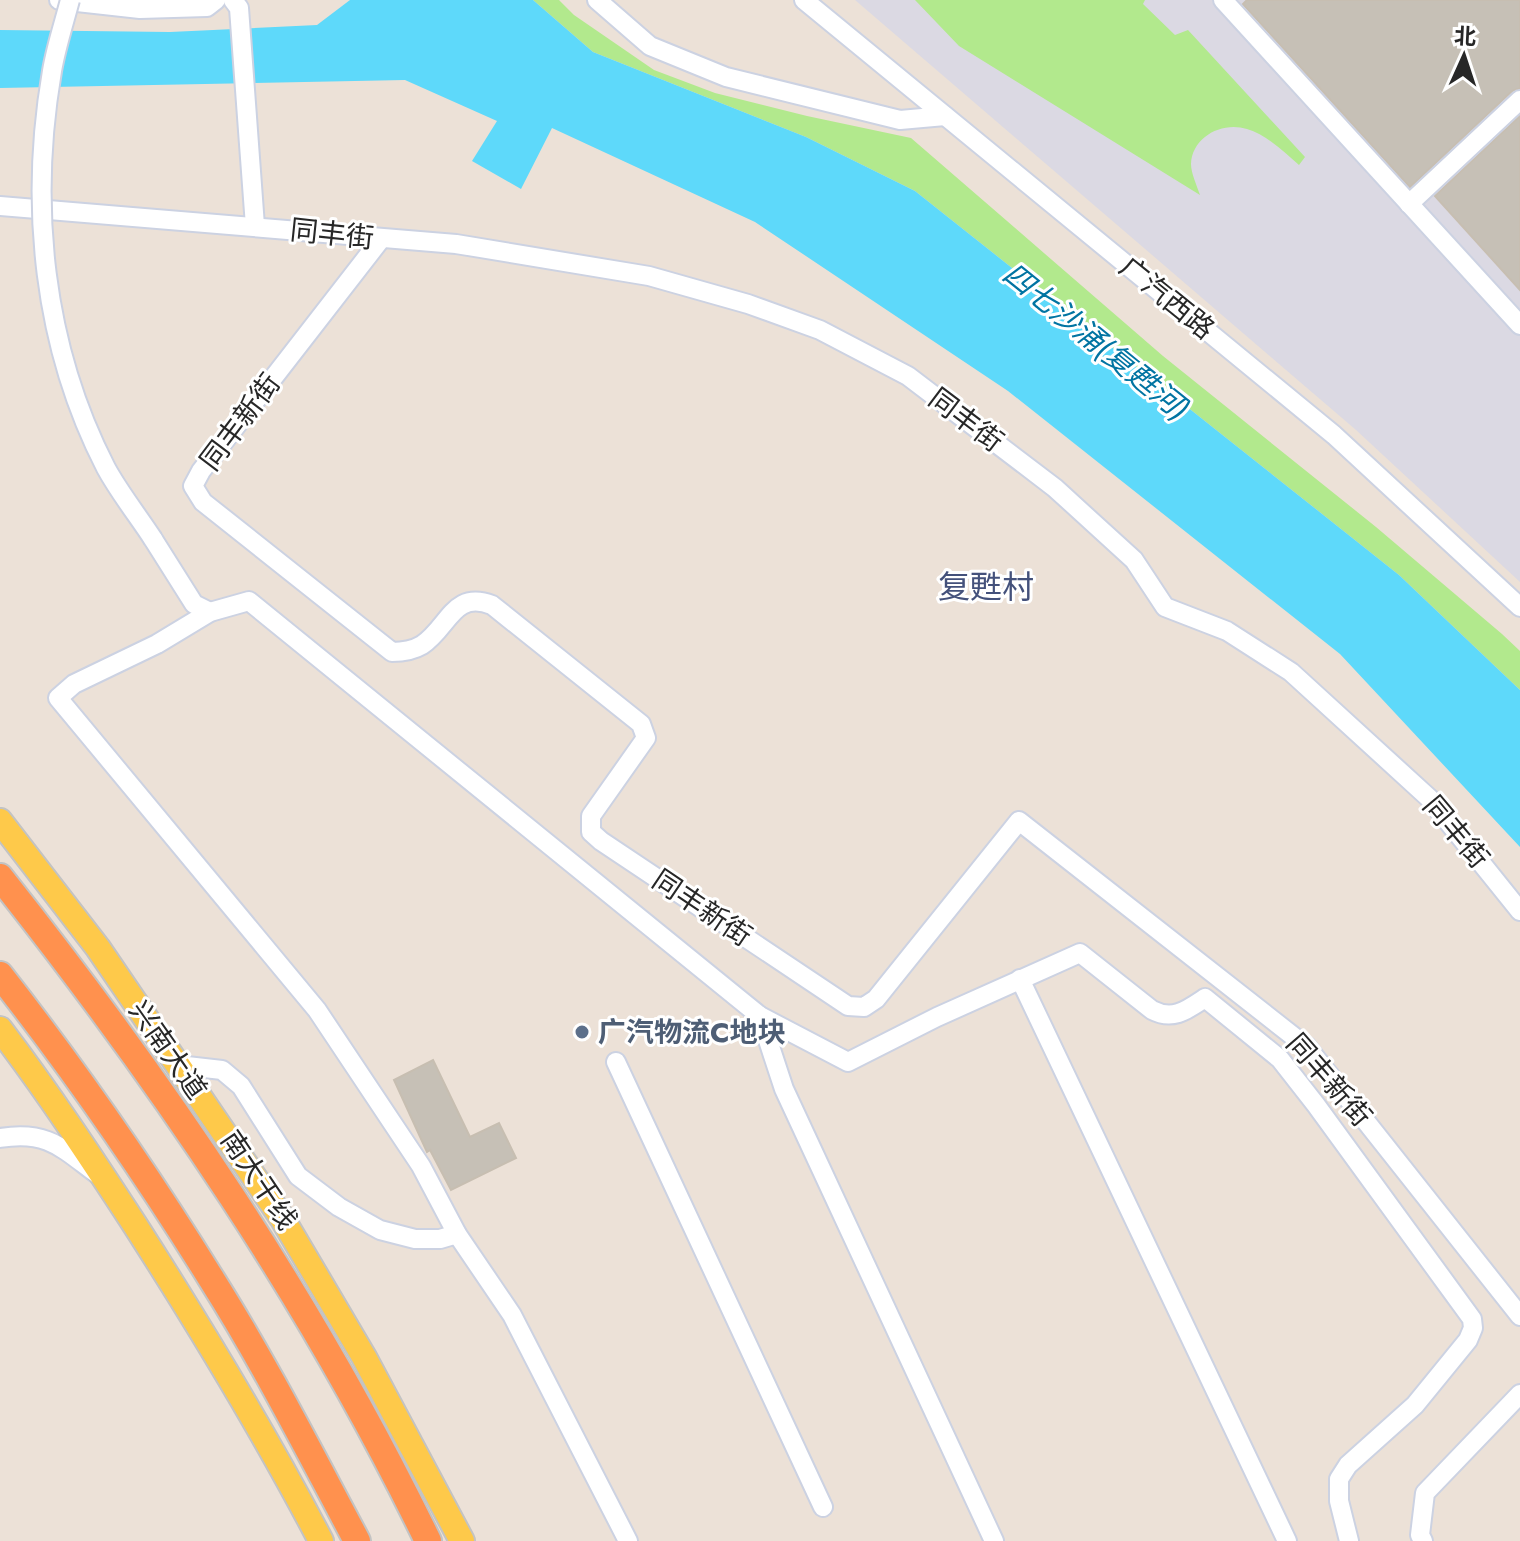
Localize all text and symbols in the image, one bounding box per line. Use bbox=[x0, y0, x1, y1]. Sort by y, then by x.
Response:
north arrow bbox=[1424, 16, 1504, 96]
text: 北 bbox=[1453, 19, 1477, 53]
street label: 同丰街 bbox=[288, 209, 376, 259]
street label: 广汽西路 bbox=[1111, 247, 1223, 349]
water label: 四七沙涌(复甦河) bbox=[994, 253, 1198, 429]
street label: 同丰新街 bbox=[190, 365, 290, 479]
street label: 同丰街 bbox=[920, 378, 1012, 462]
district label: 复甦村 bbox=[938, 564, 1034, 610]
street label: 同丰街 bbox=[1413, 787, 1499, 877]
street label: 同丰新街 bbox=[644, 860, 760, 956]
street label: 兴南大道 bbox=[119, 992, 217, 1108]
place label: 广汽物流C地块 bbox=[598, 1012, 786, 1053]
marker: 广汽物流C地块 bbox=[573, 1023, 591, 1041]
street label: 同丰新街 bbox=[1277, 1024, 1381, 1136]
street label: 南大干线 bbox=[211, 1122, 307, 1238]

